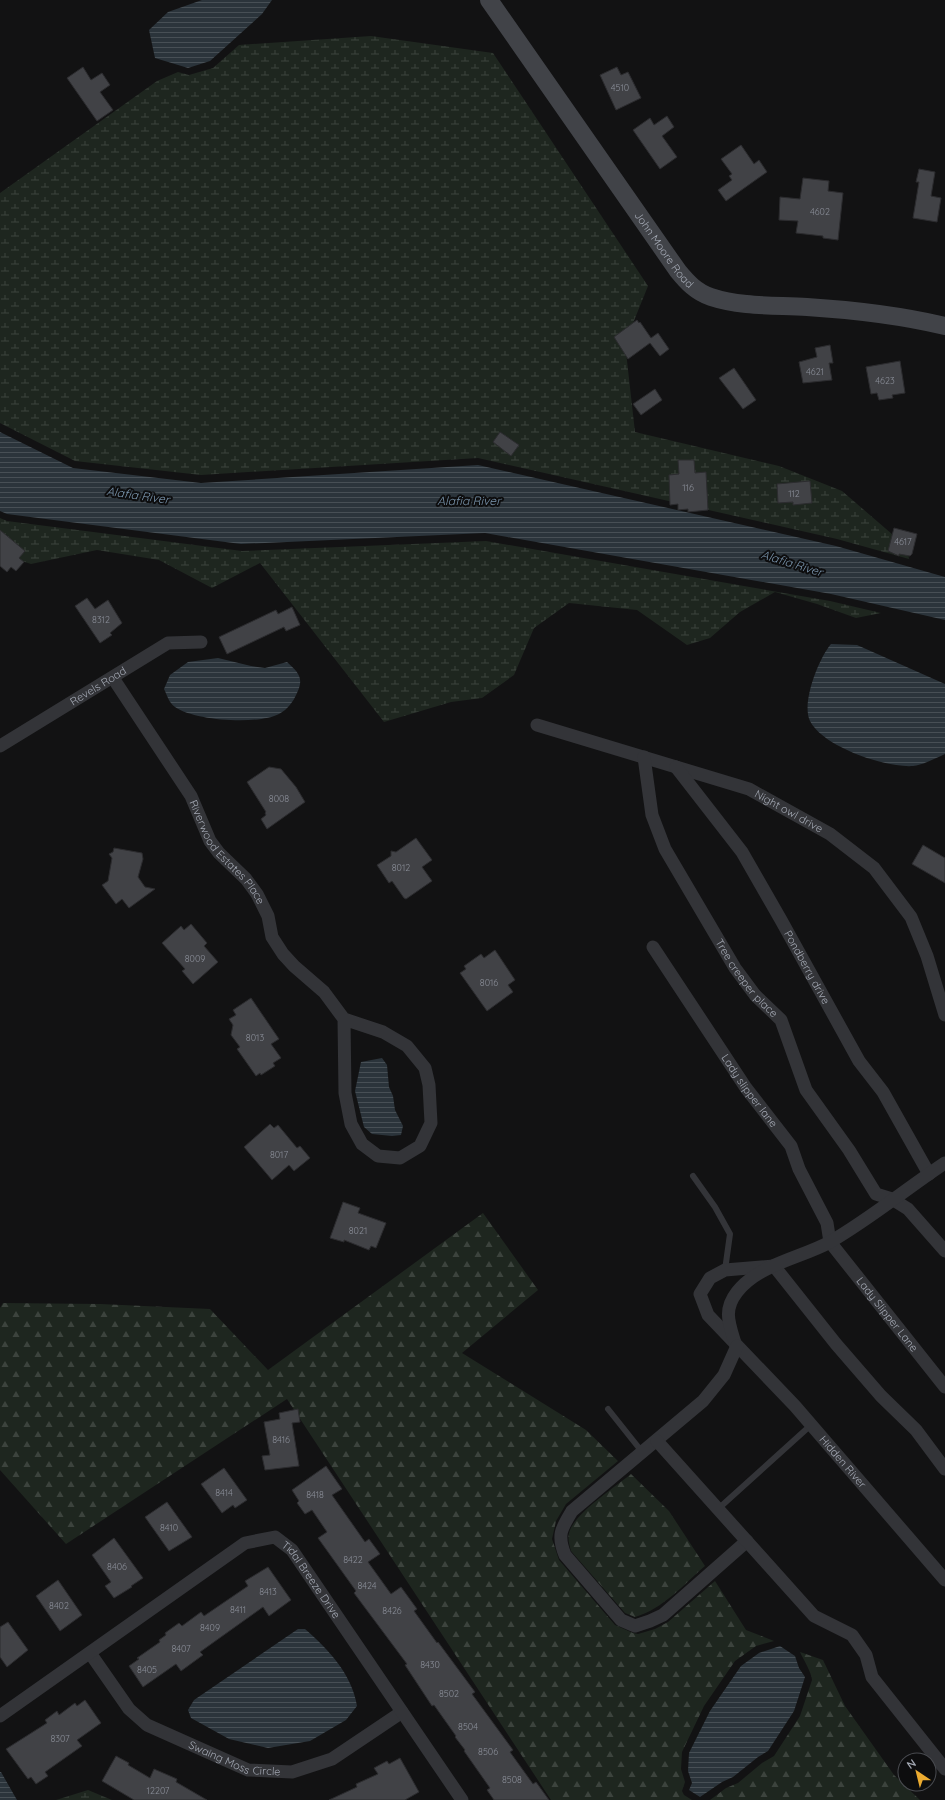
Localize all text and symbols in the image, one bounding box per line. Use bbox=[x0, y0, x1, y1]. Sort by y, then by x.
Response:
house number: 4510 bbox=[611, 82, 629, 93]
house number: 4602 bbox=[810, 206, 830, 217]
street label: John Moore Road bbox=[632, 209, 697, 291]
house number: 4621 bbox=[806, 366, 824, 377]
house number: 4623 bbox=[875, 375, 895, 386]
house number: 116 bbox=[682, 482, 694, 493]
water label: Alafia River bbox=[105, 483, 172, 507]
house number: 112 bbox=[788, 488, 800, 499]
water label: Alafia River bbox=[437, 493, 502, 508]
house number: 4617 bbox=[894, 536, 912, 547]
water label: Alafia River bbox=[759, 547, 826, 580]
house number: 8312 bbox=[92, 614, 110, 625]
street label: Revels Road bbox=[67, 663, 129, 708]
street label: Night owl drive bbox=[752, 787, 825, 836]
house number: 8008 bbox=[269, 793, 289, 804]
street label: Riverwood Estates Place bbox=[186, 798, 268, 906]
house number: 8012 bbox=[392, 862, 410, 873]
street label: Pondberry drive bbox=[781, 928, 833, 1007]
street label: Tree creeper place bbox=[712, 936, 781, 1020]
house number: 8009 bbox=[185, 953, 205, 964]
house number: 8016 bbox=[480, 977, 498, 988]
house number: 8013 bbox=[246, 1032, 264, 1043]
street label: Lady slipper lane bbox=[718, 1051, 781, 1130]
house number: 8017 bbox=[270, 1149, 288, 1160]
house number: 8021 bbox=[349, 1225, 367, 1236]
street label: Lady Slipper Lane bbox=[853, 1274, 921, 1354]
street label: Hidden River bbox=[816, 1432, 870, 1492]
house number: 8416 bbox=[272, 1434, 290, 1445]
house number: 8414 bbox=[215, 1487, 233, 1498]
house number: 8418 bbox=[306, 1489, 324, 1500]
house number: 8410 bbox=[160, 1522, 178, 1533]
street label: Tidal Breeze Drive bbox=[279, 1538, 344, 1621]
house number: 8422 bbox=[343, 1554, 363, 1565]
house number: 8406 bbox=[107, 1561, 127, 1572]
house number: 8424 bbox=[357, 1580, 377, 1591]
house number: 8413 bbox=[259, 1586, 277, 1597]
house number: 8402 bbox=[49, 1600, 69, 1611]
house number: 8411 bbox=[230, 1604, 246, 1615]
house number: 8426 bbox=[382, 1605, 402, 1616]
house number: 8409 bbox=[200, 1622, 220, 1633]
house number: 8407 bbox=[171, 1643, 191, 1654]
house number: 8430 bbox=[420, 1659, 440, 1670]
house number: 8405 bbox=[137, 1664, 157, 1675]
house number: 8502 bbox=[439, 1688, 459, 1699]
house number: 8504 bbox=[458, 1721, 478, 1732]
house number: 8307 bbox=[50, 1733, 70, 1744]
street label: Swaing Moss Circle bbox=[186, 1737, 281, 1778]
house number: 8506 bbox=[478, 1746, 498, 1757]
north arrow bbox=[897, 1752, 937, 1792]
text: N bbox=[904, 1756, 919, 1772]
house number: 8508 bbox=[502, 1774, 522, 1785]
house number: 12207 bbox=[147, 1785, 170, 1796]

